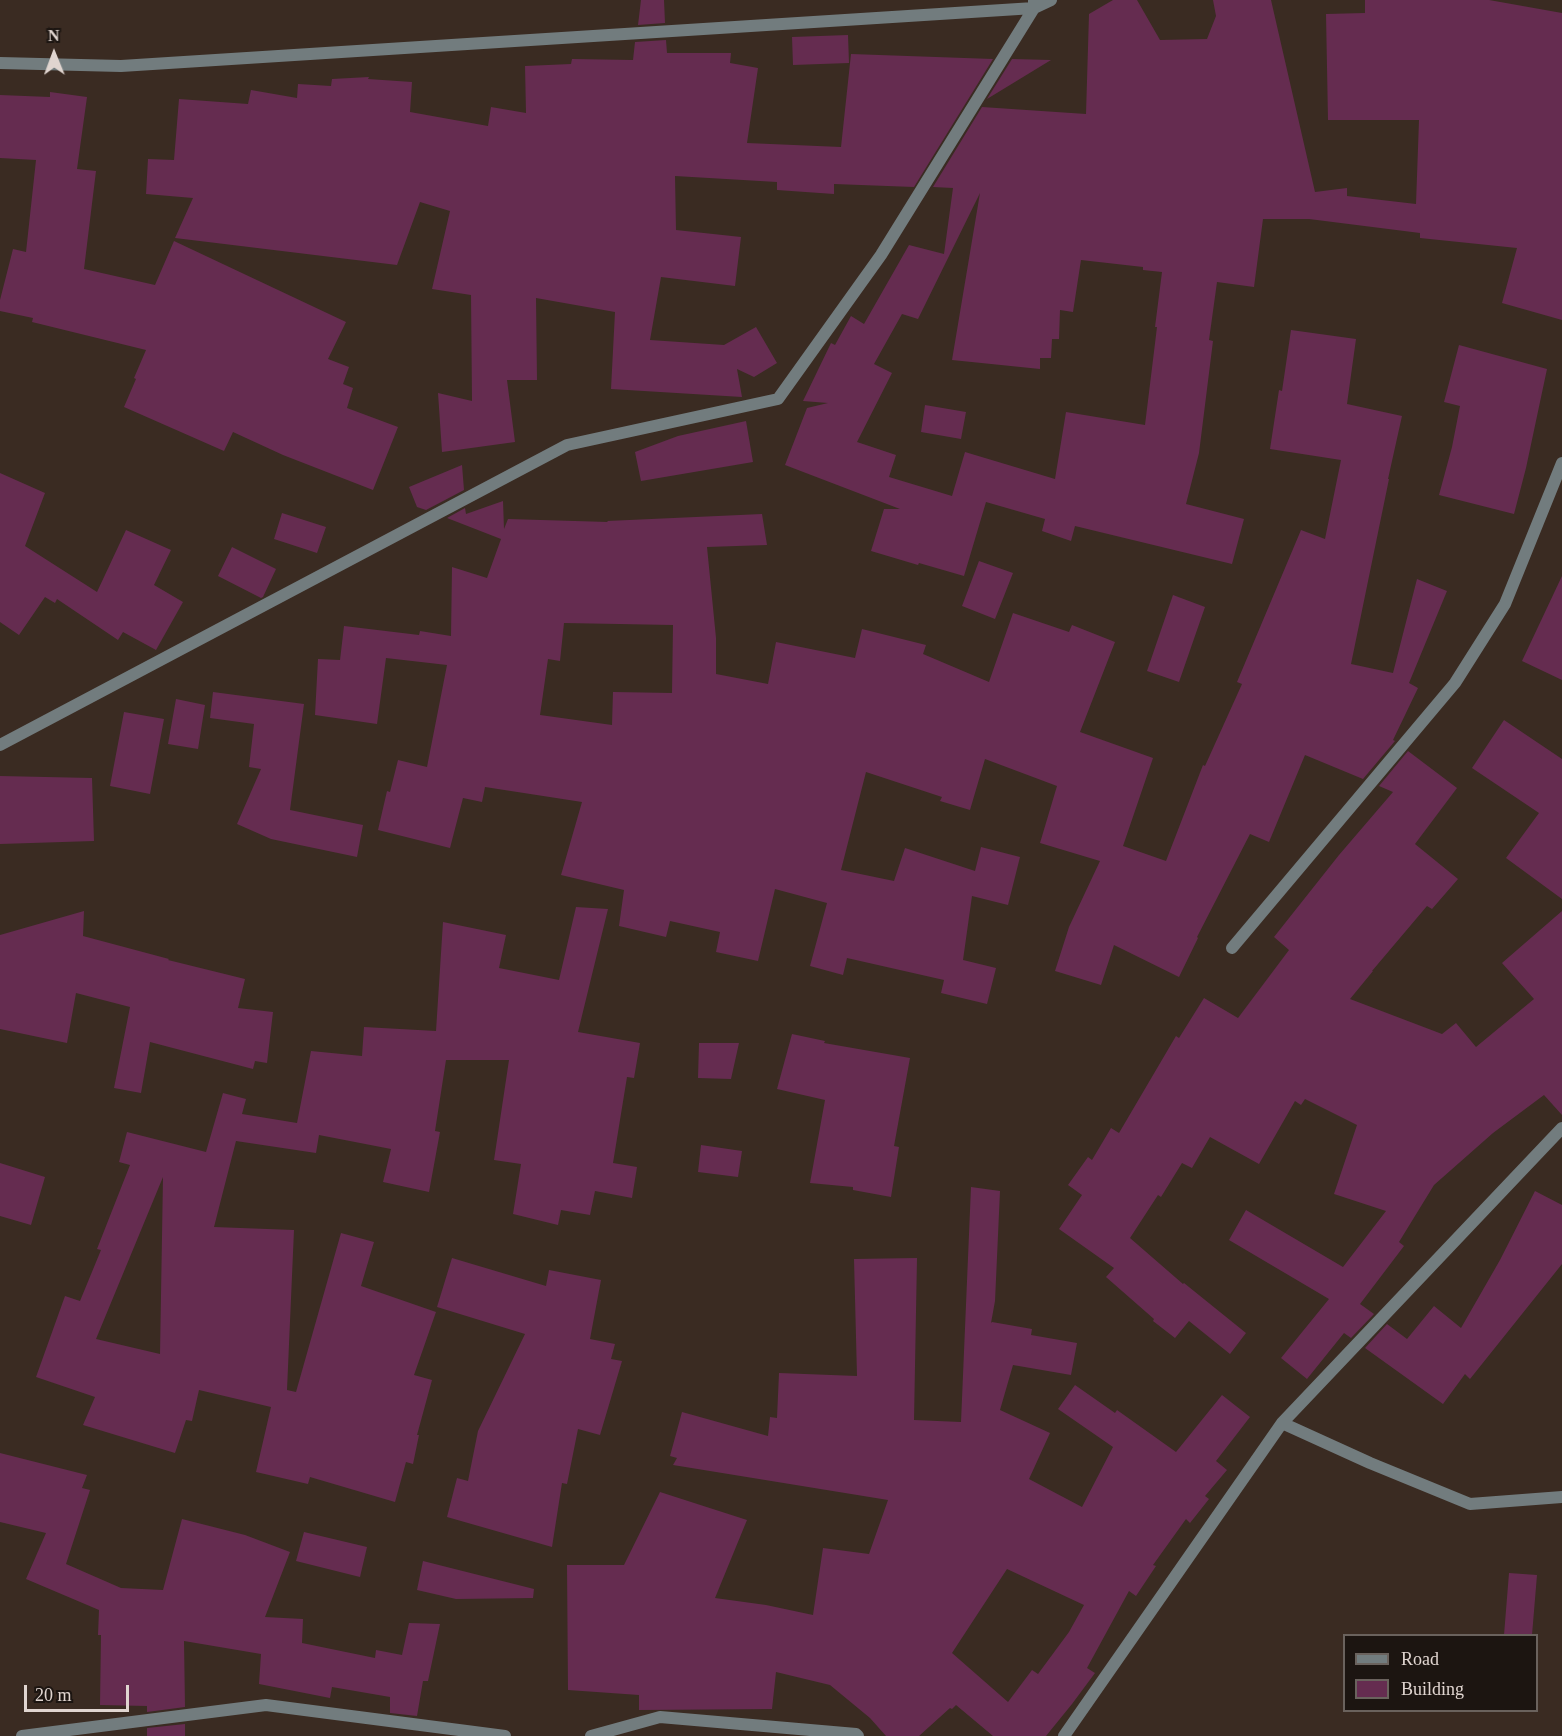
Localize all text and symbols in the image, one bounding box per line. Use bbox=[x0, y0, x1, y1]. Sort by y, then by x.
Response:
north arrow bbox=[24, 24, 84, 84]
text: N bbox=[48, 27, 60, 44]
legend bbox=[1343, 1634, 1538, 1712]
text: Road bbox=[1401, 1649, 1439, 1669]
scale bar bbox=[27, 1673, 132, 1711]
text: Building bbox=[1401, 1679, 1464, 1699]
text: 20 m bbox=[35, 1685, 72, 1705]

